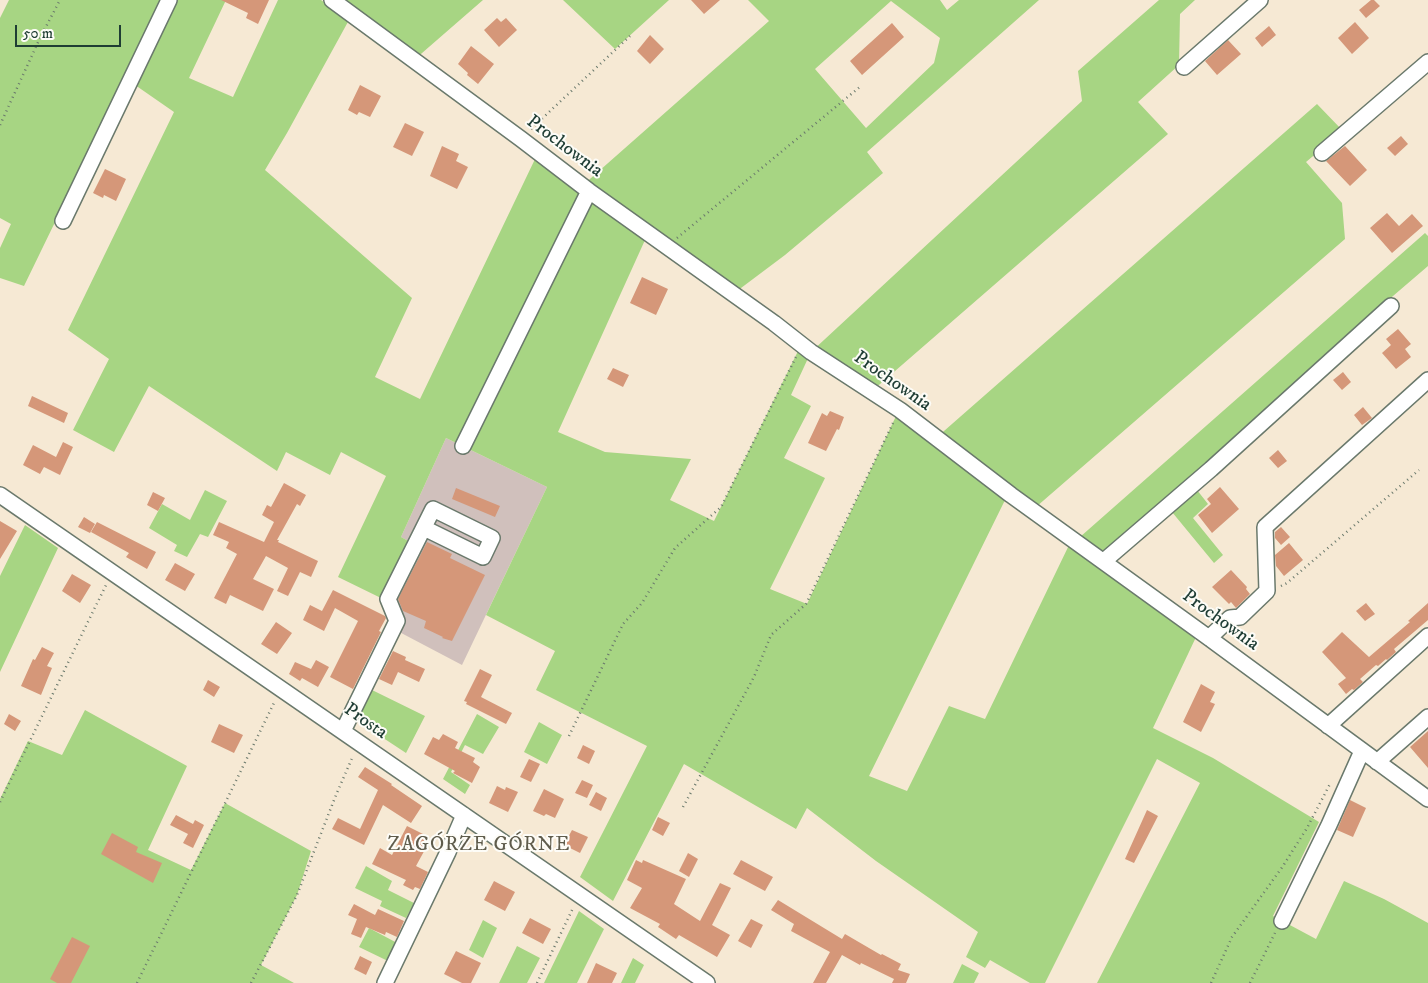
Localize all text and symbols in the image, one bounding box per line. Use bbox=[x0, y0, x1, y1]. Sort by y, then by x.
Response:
scale bar bbox=[18, 15, 124, 47]
text: 50 m bbox=[23, 24, 53, 43]
street label: Prochownia bbox=[521, 111, 607, 183]
street label: Prochownia bbox=[849, 347, 935, 417]
street label: Prochownia bbox=[1177, 585, 1263, 657]
street label: Prosta bbox=[339, 699, 391, 745]
district label: ZAGÓRZE GÓRNE bbox=[386, 834, 572, 858]

